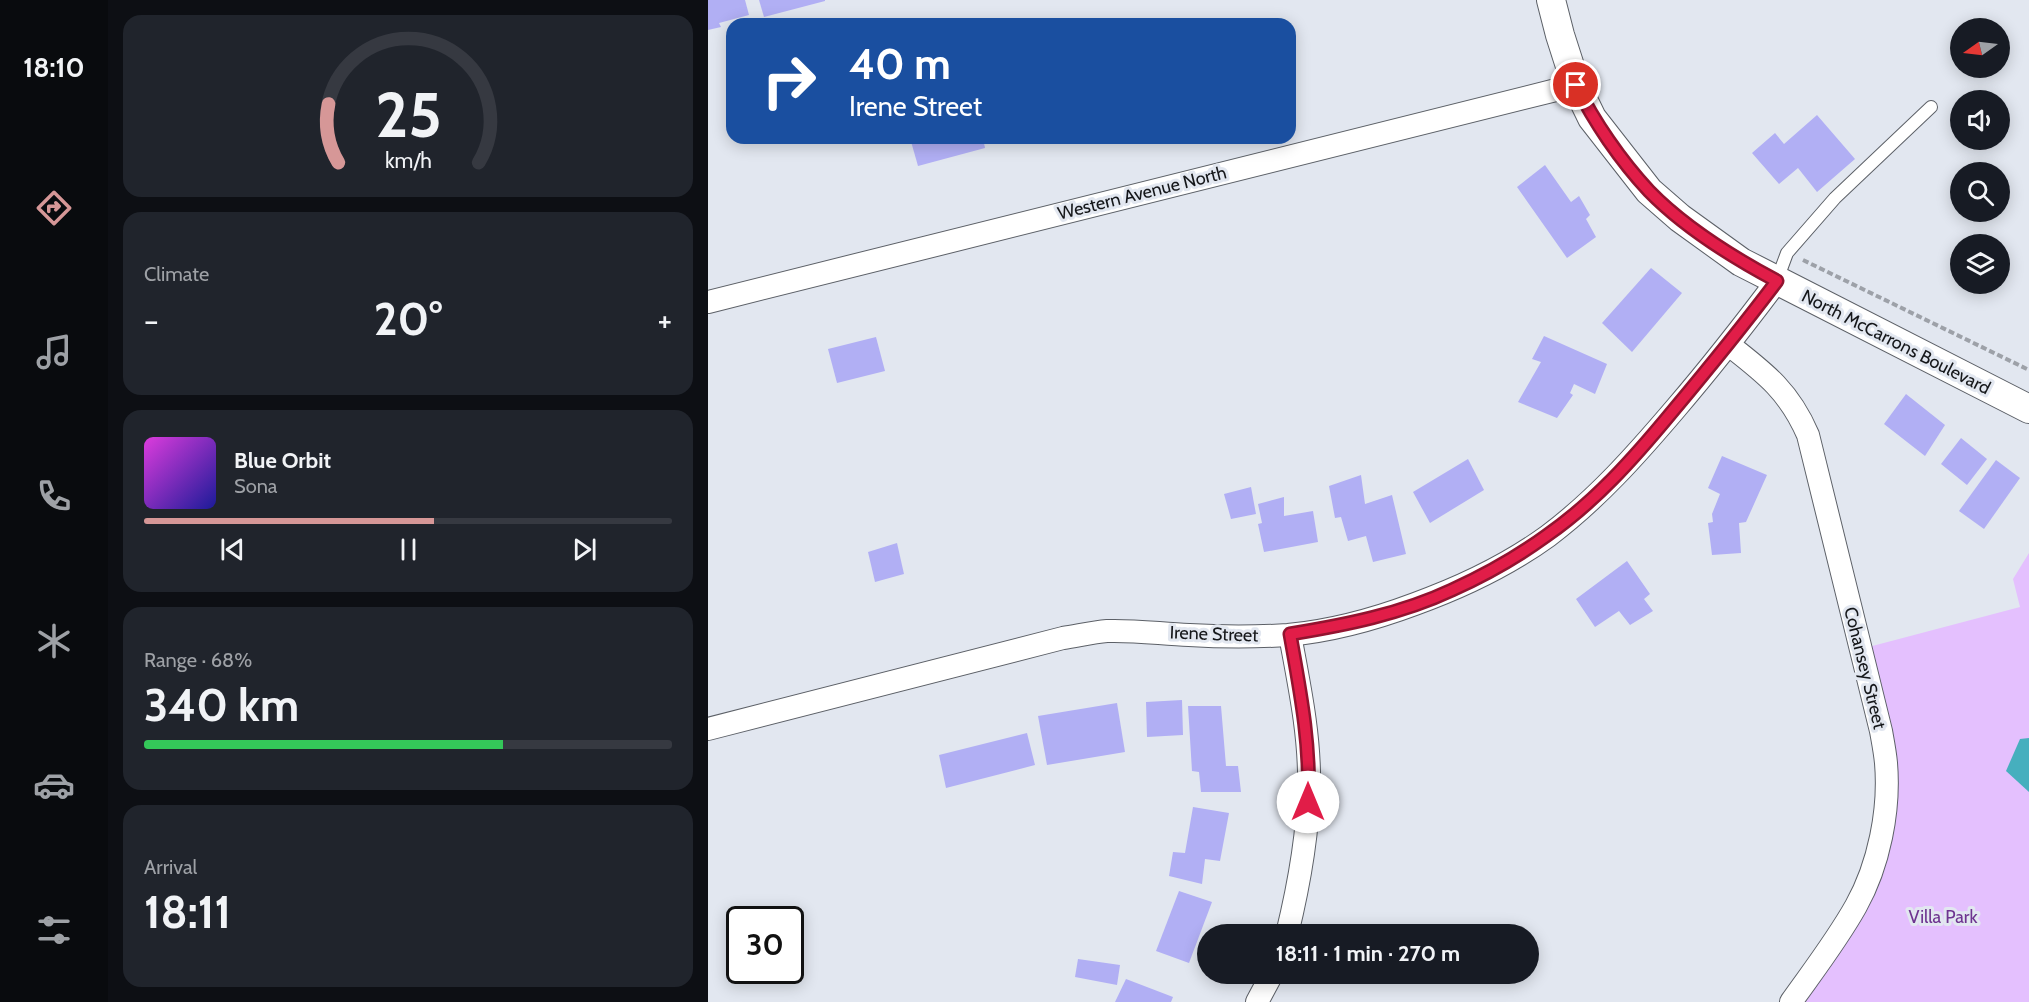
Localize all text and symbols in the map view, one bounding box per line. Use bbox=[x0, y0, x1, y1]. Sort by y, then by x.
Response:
north arrow bbox=[1950, 18, 2010, 78]
map controls bbox=[1950, 18, 2010, 294]
text: 40 m bbox=[849, 38, 951, 90]
icon: right bbox=[750, 42, 828, 120]
text: 18:10 bbox=[23, 51, 85, 84]
pin bbox=[1550, 59, 1601, 110]
icon: arrive bbox=[1559, 68, 1592, 101]
text: 25 bbox=[375, 77, 441, 153]
text: Irene Street bbox=[849, 90, 982, 123]
button: sound bbox=[1950, 90, 2010, 150]
text: km/h bbox=[385, 148, 431, 174]
street label: Western Avenue North bbox=[1055, 161, 1229, 225]
button: search bbox=[1950, 162, 2010, 222]
icon: directions bbox=[33, 187, 75, 229]
button: layers bbox=[1950, 234, 2010, 294]
text: Climate bbox=[144, 262, 209, 286]
street label: North McCarrons Boulevard bbox=[1798, 285, 1994, 399]
text: 20° bbox=[374, 292, 442, 346]
text: − bbox=[144, 300, 159, 340]
text: + bbox=[657, 300, 672, 340]
icon: music bbox=[33, 331, 75, 373]
text: Blue Orbit bbox=[234, 447, 331, 474]
text: Sona bbox=[234, 474, 277, 498]
icon: phone bbox=[33, 475, 75, 517]
icon: previous bbox=[216, 533, 249, 566]
icon: pause bbox=[392, 533, 425, 566]
icon: next bbox=[568, 533, 601, 566]
street label: Cohansey Street bbox=[1839, 605, 1891, 731]
icon: climate bbox=[33, 620, 75, 662]
street label: Irene Street bbox=[1169, 621, 1259, 647]
text: Range · 68% bbox=[144, 648, 252, 672]
text: 340 km bbox=[144, 678, 299, 732]
icon: car bbox=[33, 764, 75, 806]
position arrow bbox=[1276, 770, 1340, 834]
text: Arrival bbox=[144, 855, 197, 879]
text: 18:11 bbox=[144, 885, 231, 939]
speed limit sign: 30 bbox=[726, 906, 804, 984]
park label: Villa Park bbox=[1908, 906, 1979, 928]
icon: filters bbox=[33, 909, 75, 951]
text: 18:11 · 1 min · 270 m bbox=[1276, 940, 1460, 967]

